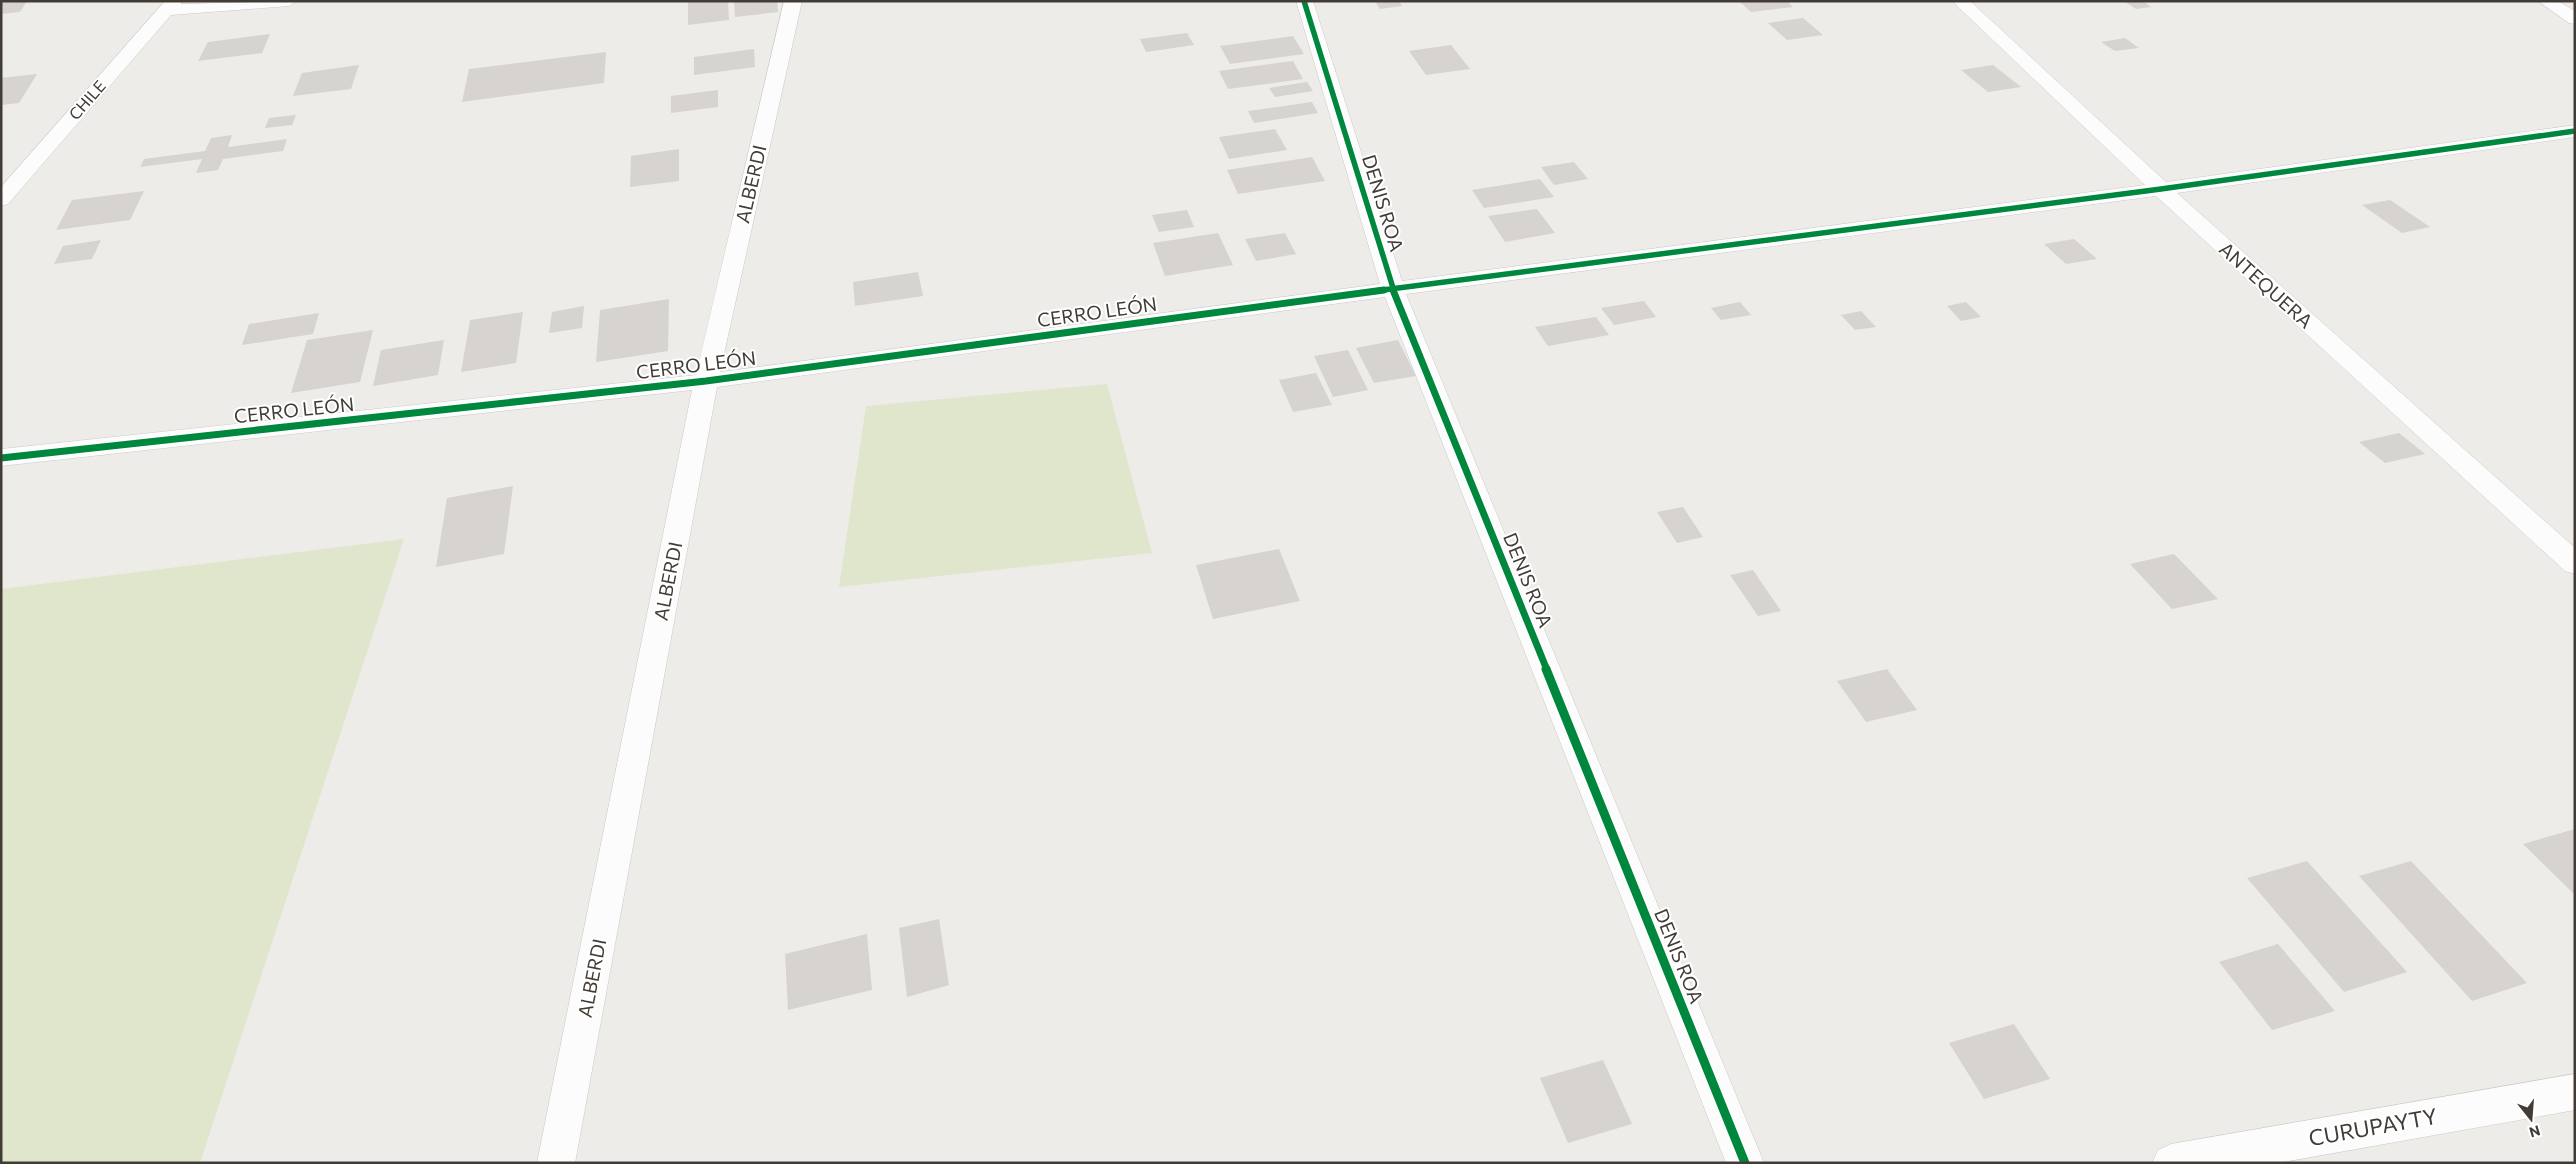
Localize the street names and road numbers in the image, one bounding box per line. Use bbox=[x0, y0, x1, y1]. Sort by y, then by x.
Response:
street label: CHILE bbox=[64, 76, 109, 123]
street label: ALBERDI bbox=[730, 143, 771, 225]
street label: DENIS ROA bbox=[1358, 152, 1409, 254]
street label: ANTEQUERA bbox=[2215, 237, 2318, 332]
street label: CERRO LEÓN bbox=[1035, 291, 1158, 331]
street label: CERRO LEÓN bbox=[635, 345, 757, 383]
street label: CERRO LEÓN bbox=[233, 391, 355, 427]
street label: DENIS ROA bbox=[1499, 529, 1558, 631]
street label: ALBERDI bbox=[649, 540, 686, 622]
street label: DENIS ROA bbox=[1650, 905, 1709, 1007]
street label: ALBERDI bbox=[573, 937, 610, 1019]
street label: CURUPAYTY bbox=[2306, 1102, 2439, 1151]

